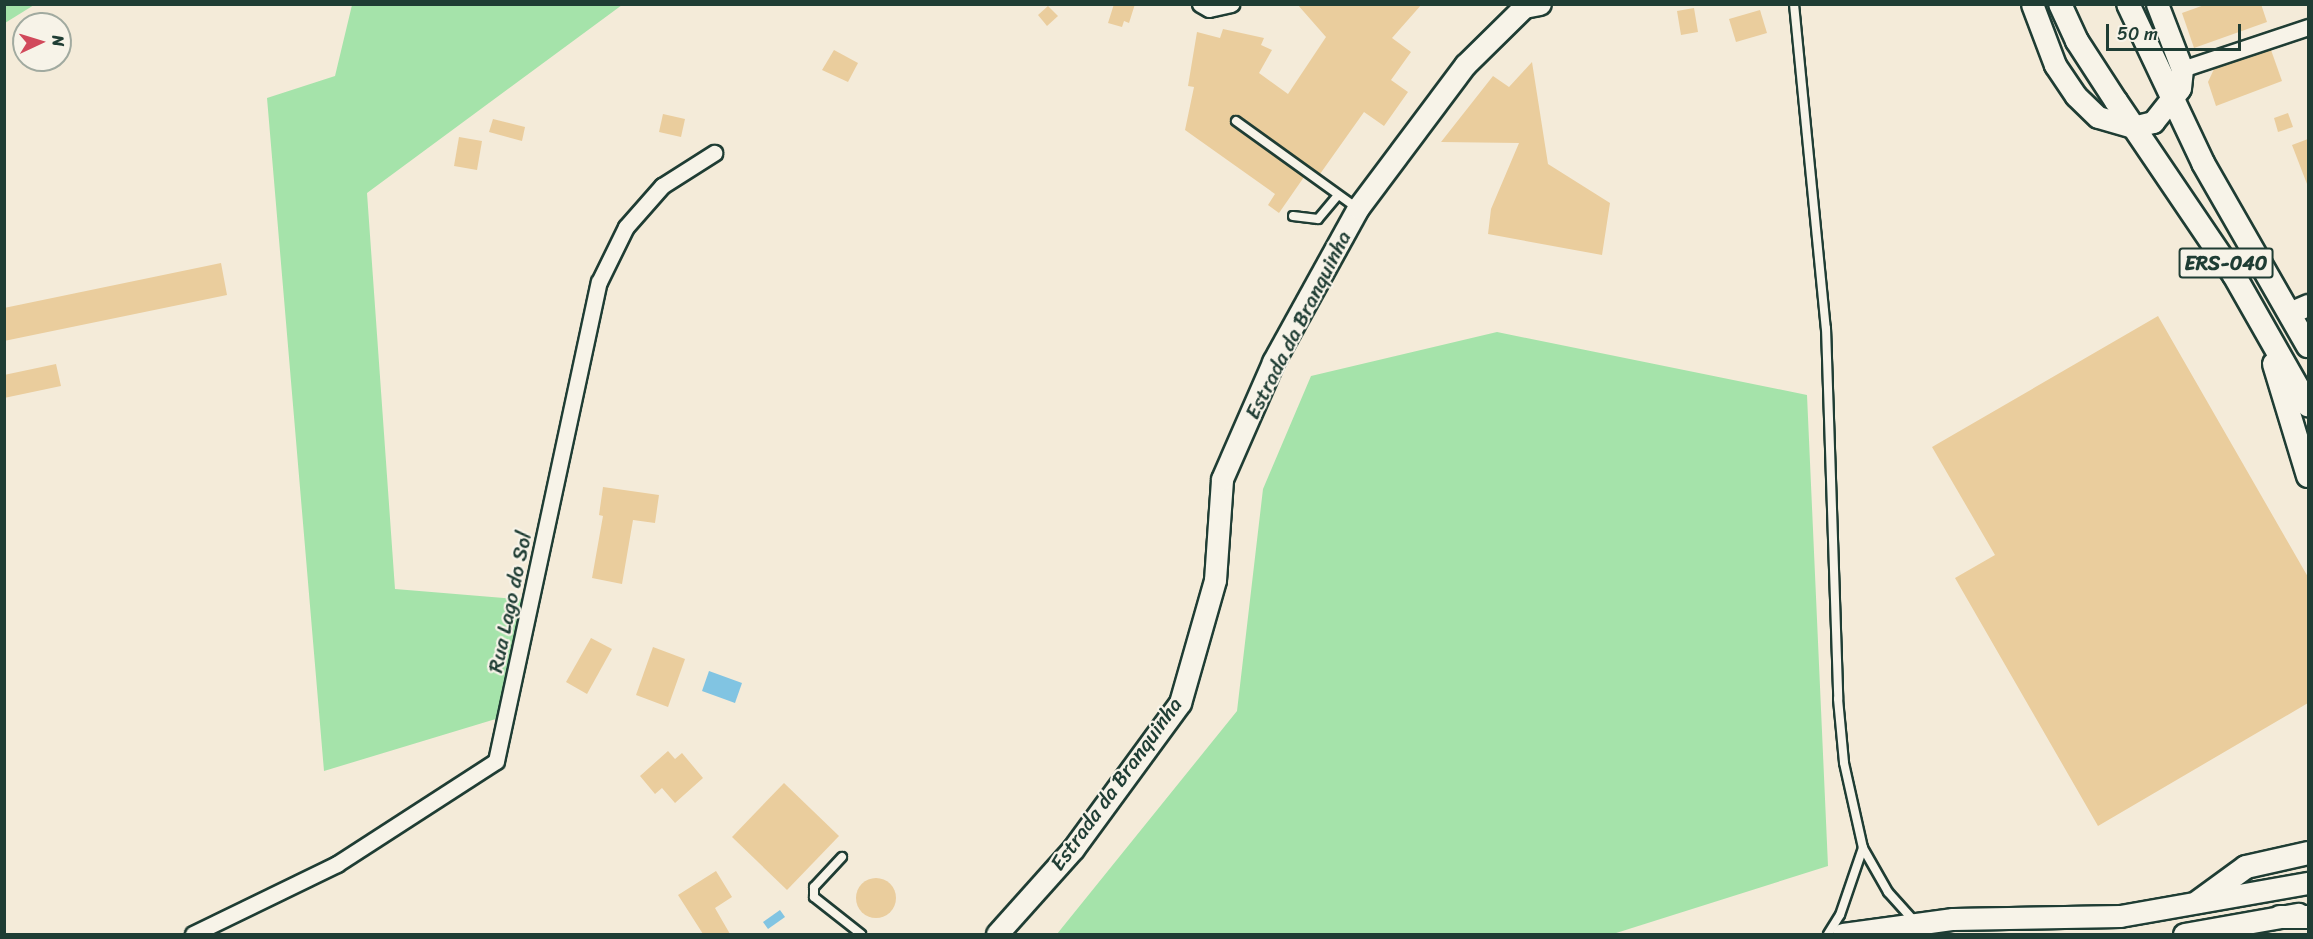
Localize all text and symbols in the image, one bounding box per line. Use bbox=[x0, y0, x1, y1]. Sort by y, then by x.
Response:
north arrow bbox=[12, 12, 72, 72]
scale bar bbox=[2109, 12, 2244, 50]
text: 50 m bbox=[2117, 18, 2158, 50]
text: N bbox=[44, 34, 73, 47]
street label: Estrada da Branquinha bbox=[1240, 227, 1356, 423]
road number: ERS-040 bbox=[2178, 246, 2274, 280]
street label: Rua Lago do Sol bbox=[483, 529, 537, 675]
street label: Estrada da Branquinha bbox=[1045, 693, 1187, 875]

